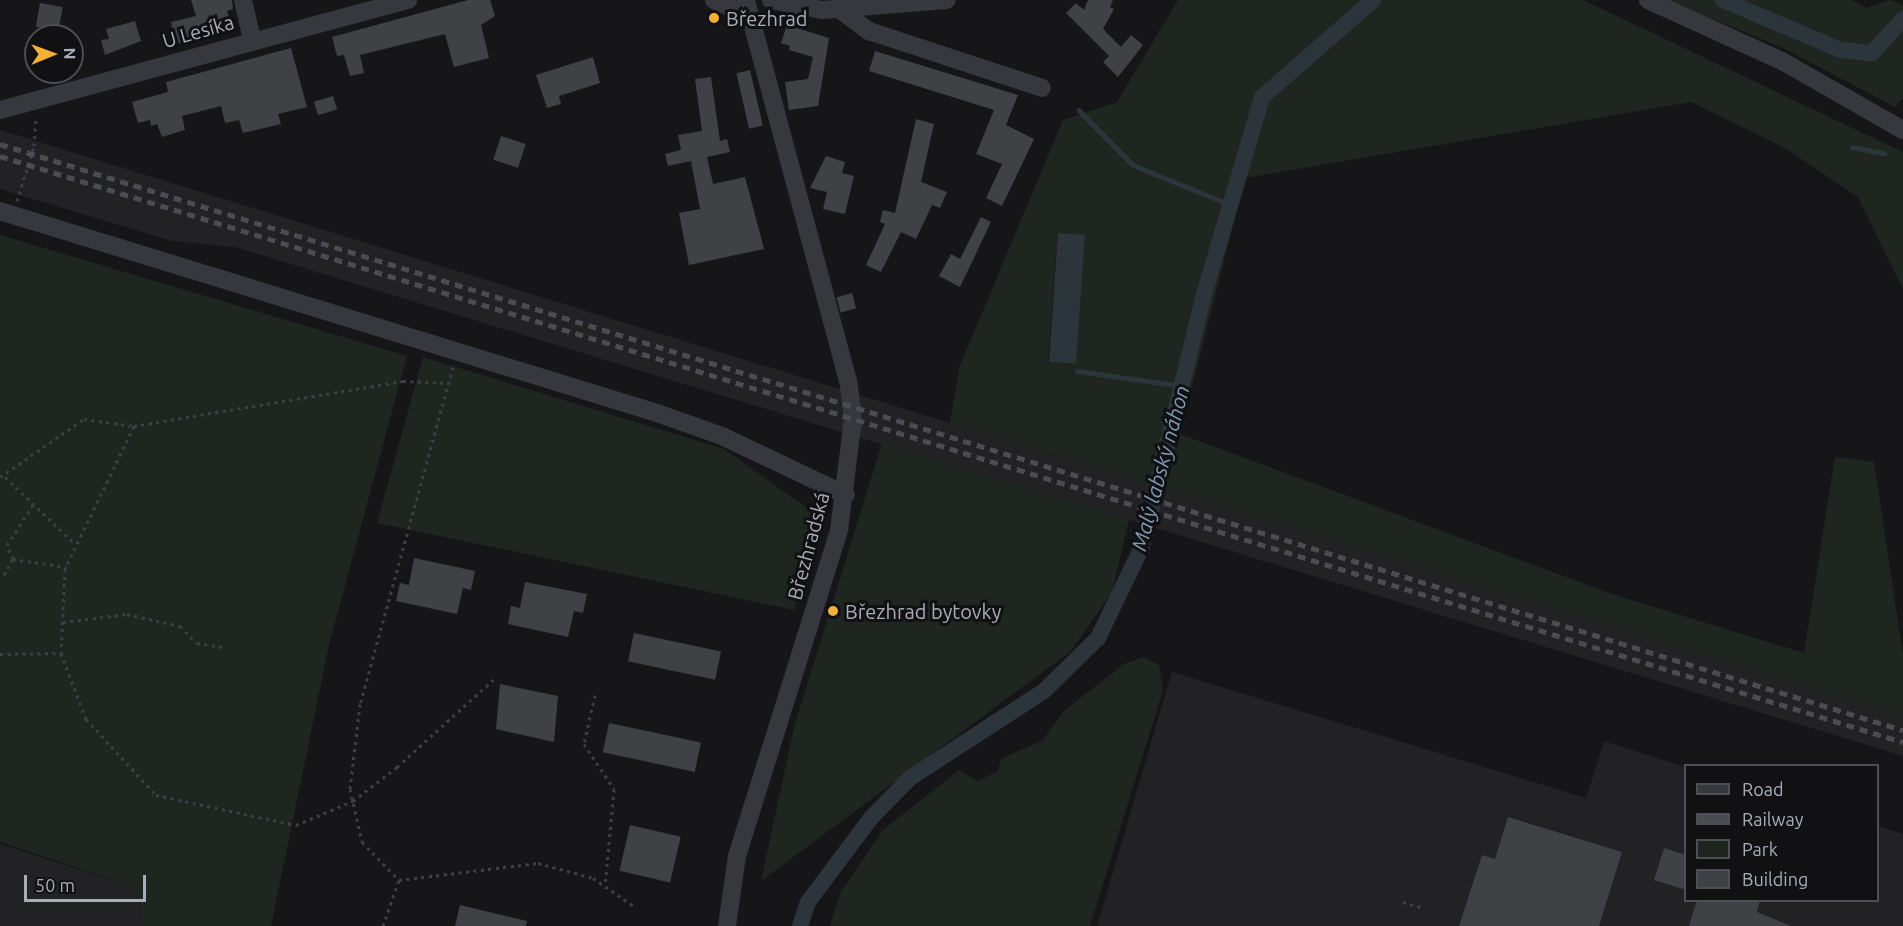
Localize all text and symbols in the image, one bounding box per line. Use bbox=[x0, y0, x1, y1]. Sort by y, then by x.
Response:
place label: Březhrad bbox=[726, 6, 807, 30]
street label: U Lesíka bbox=[159, 9, 237, 53]
marker: Březhrad bbox=[707, 11, 721, 25]
north arrow bbox=[24, 24, 84, 84]
text: N bbox=[61, 48, 79, 60]
water label: Malý labský náhon bbox=[1126, 383, 1194, 553]
street label: Březhradská bbox=[782, 490, 834, 602]
place label: Březhrad bytovky bbox=[845, 599, 1001, 623]
marker: Březhrad bytovky bbox=[826, 604, 840, 618]
legend bbox=[1684, 764, 1879, 902]
text: Road bbox=[1742, 779, 1784, 799]
text: Railway bbox=[1742, 809, 1803, 829]
text: Park bbox=[1742, 839, 1778, 859]
scale bar bbox=[27, 863, 148, 901]
text: Building bbox=[1742, 869, 1808, 889]
text: 50 m bbox=[35, 875, 75, 895]

